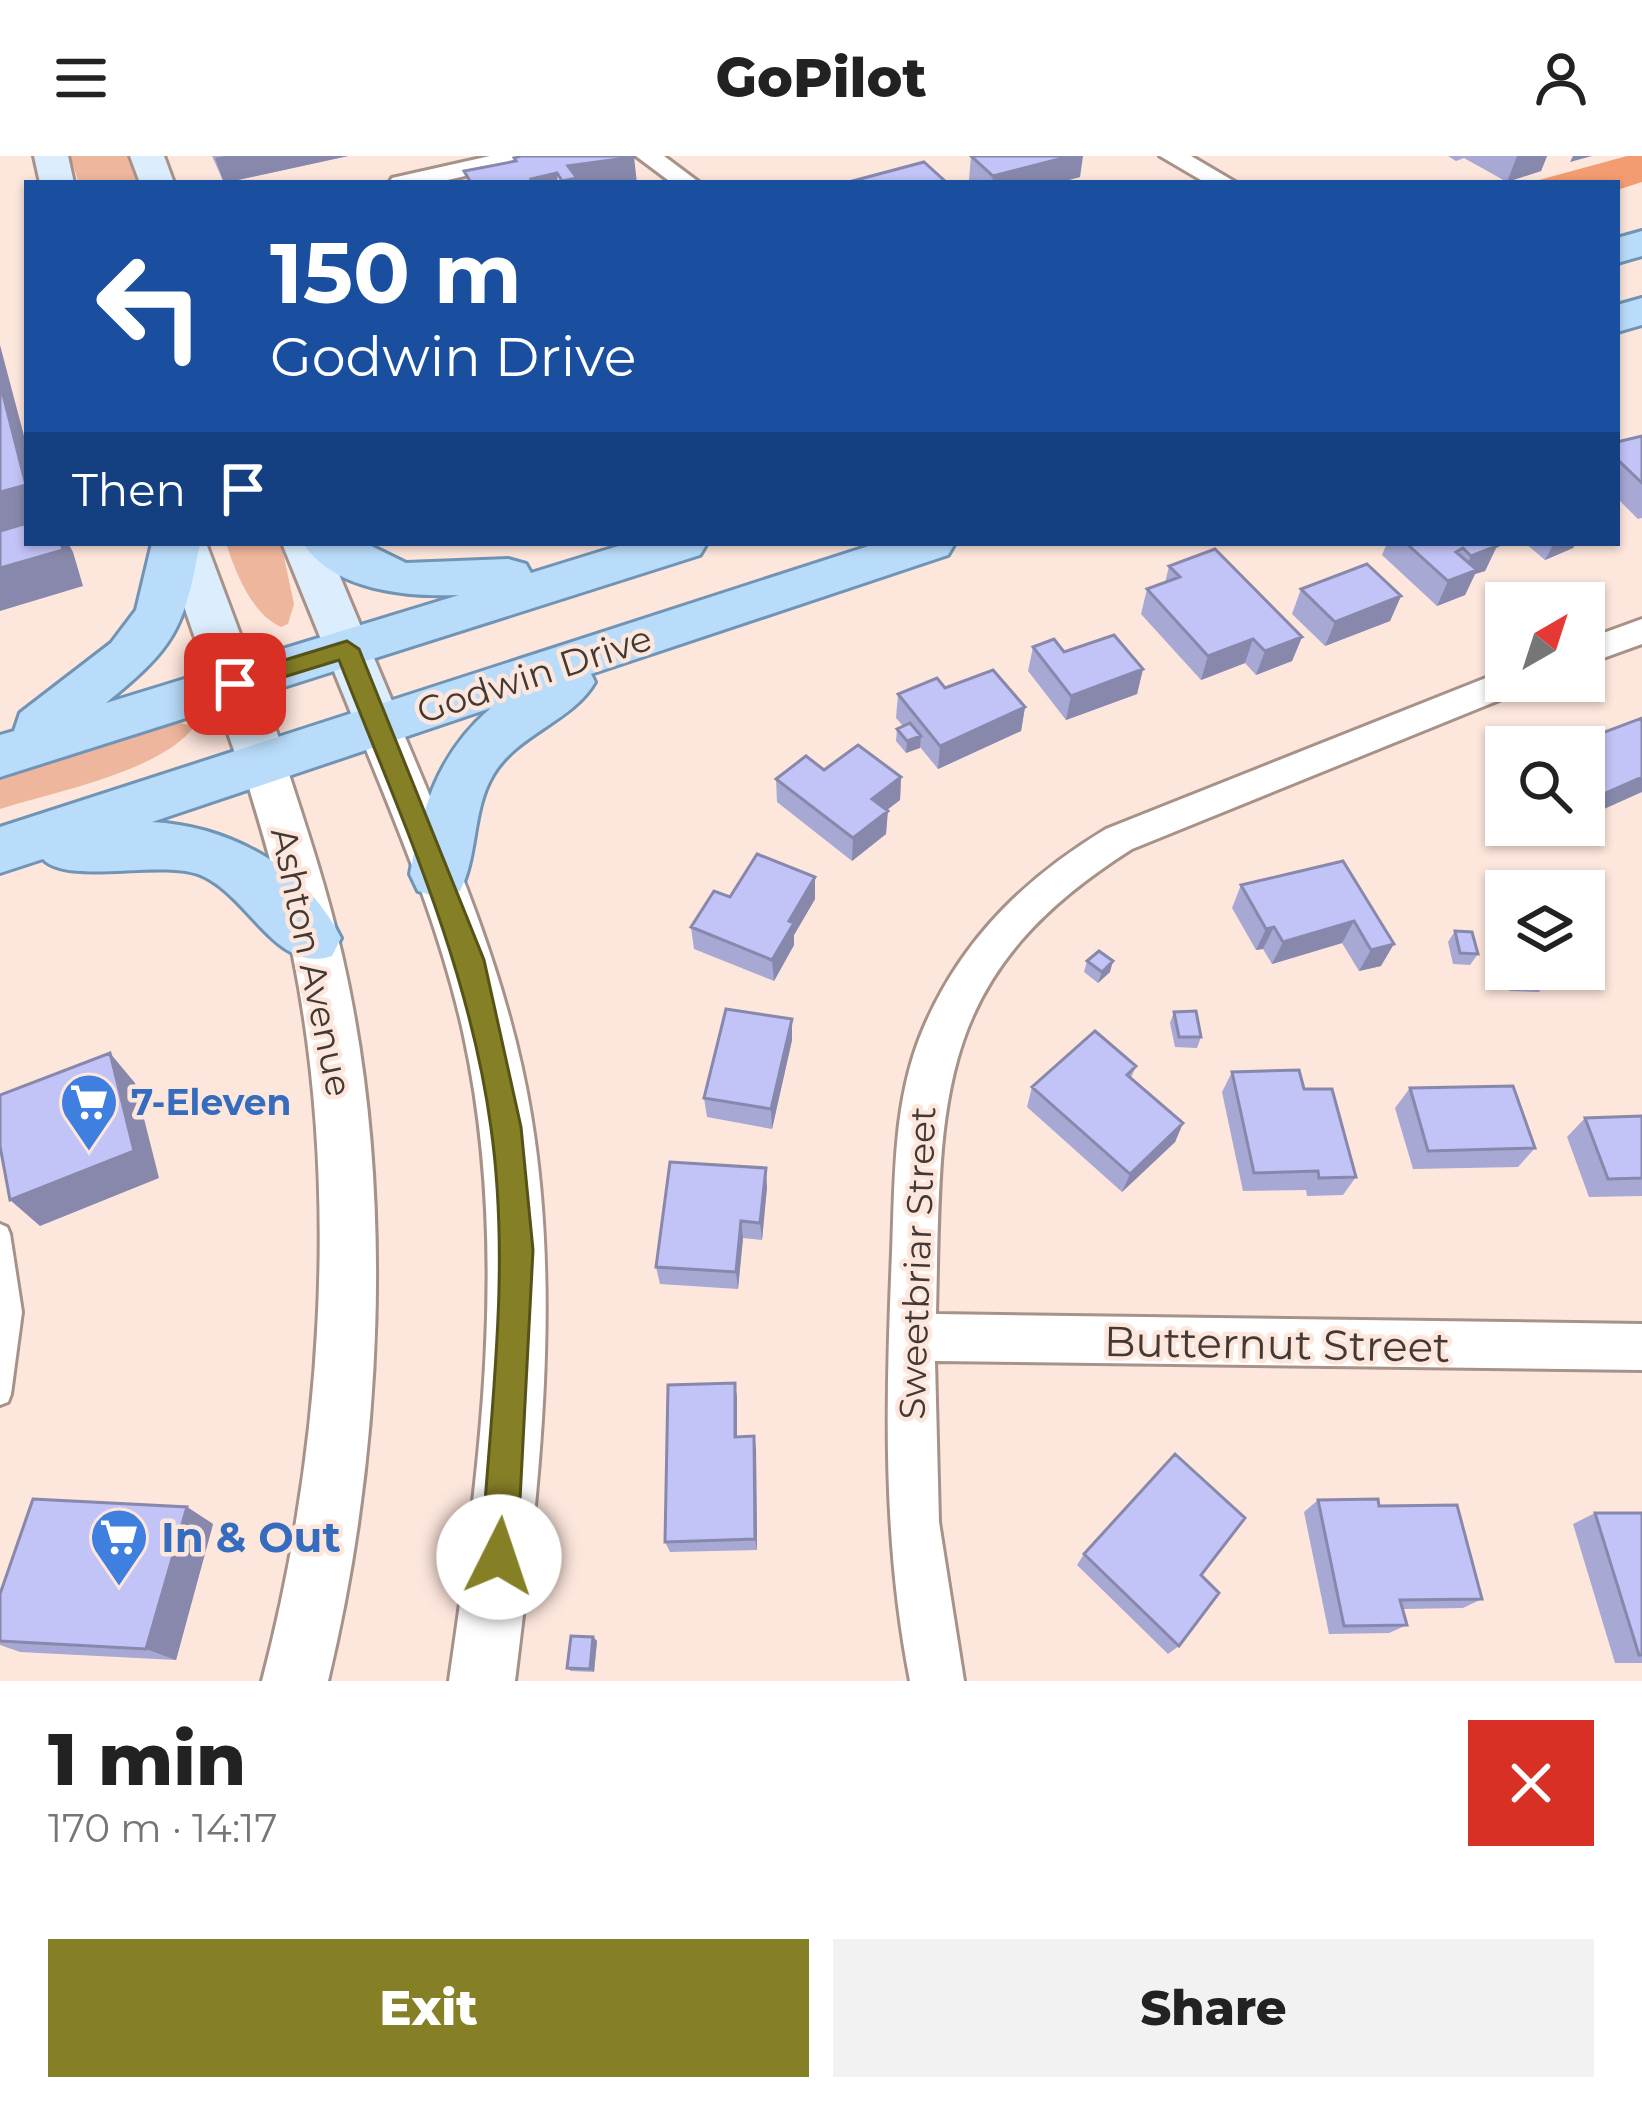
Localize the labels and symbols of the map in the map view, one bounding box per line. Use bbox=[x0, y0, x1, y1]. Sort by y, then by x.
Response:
north arrow bbox=[1485, 582, 1605, 702]
street label: Godwin Drive bbox=[411, 615, 657, 733]
pin bbox=[184, 633, 286, 735]
street label: Ashton Avenue bbox=[262, 824, 362, 1100]
supermarket icon: 7-Eleven bbox=[58, 1071, 120, 1153]
place label: 7-Eleven bbox=[131, 1080, 291, 1124]
street label: Sweetbriar Street bbox=[890, 1106, 944, 1420]
street label: Butternut Street bbox=[1103, 1315, 1451, 1373]
position arrow bbox=[436, 1494, 562, 1620]
supermarket icon: In & Out bbox=[88, 1506, 150, 1588]
place label: In & Out bbox=[161, 1511, 341, 1563]

